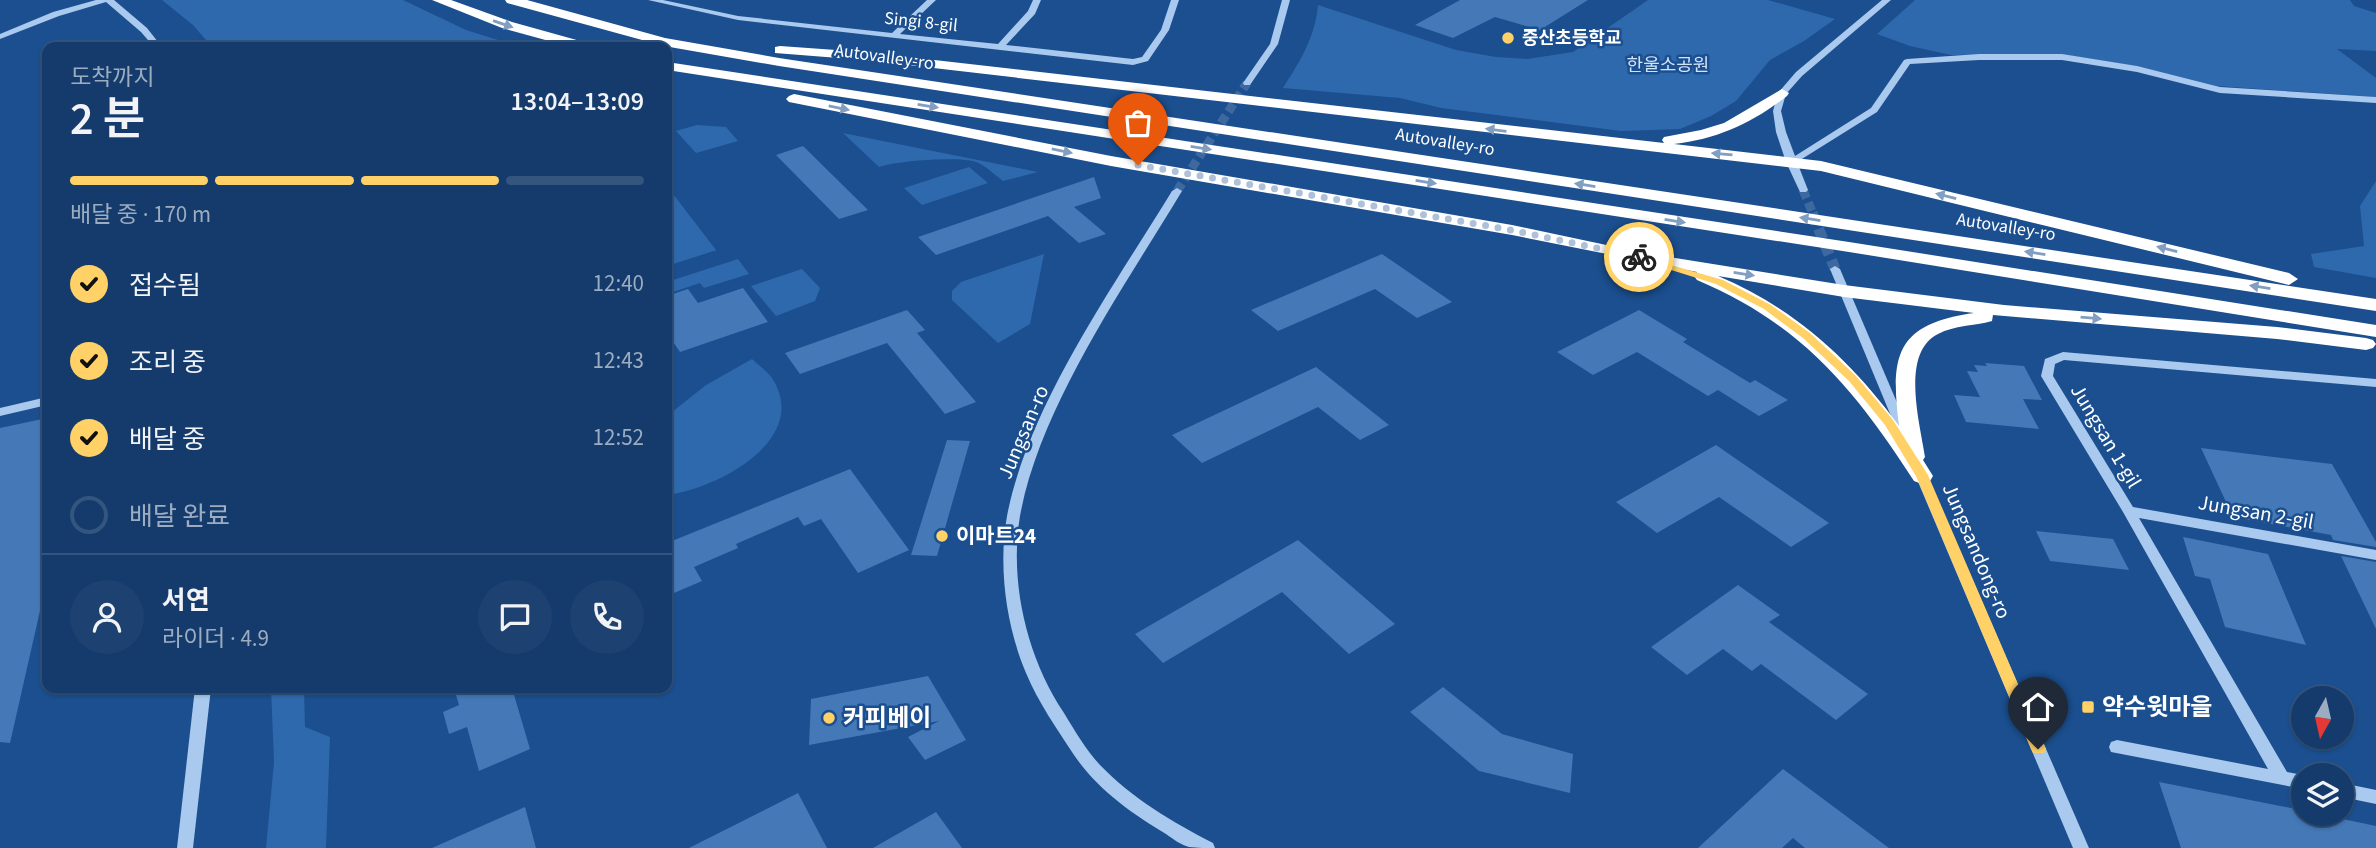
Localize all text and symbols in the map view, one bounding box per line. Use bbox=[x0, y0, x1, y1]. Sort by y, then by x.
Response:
street label: Singi 8-gil bbox=[883, 6, 959, 38]
one-way arrow bbox=[492, 19, 513, 30]
place label: 중산초등학교 bbox=[1522, 26, 1621, 51]
marker: 중산초등학교 bbox=[1500, 30, 1516, 46]
street label: Autovalley-ro bbox=[833, 38, 935, 76]
park label: 한울소공원 bbox=[1627, 53, 1709, 78]
text: 도착까지 bbox=[70, 61, 155, 94]
text: 13:04–13:09 bbox=[511, 83, 644, 120]
text: 2 분 bbox=[70, 87, 145, 152]
pin bbox=[1108, 93, 1168, 165]
one-way arrow bbox=[917, 101, 939, 112]
one-way arrow bbox=[828, 103, 850, 114]
icon: bag bbox=[1119, 104, 1157, 142]
street label: Autovalley-ro bbox=[1394, 122, 1496, 162]
one-way arrow bbox=[1485, 124, 1507, 135]
one-way arrow bbox=[1190, 143, 1212, 154]
one-way arrow bbox=[1051, 146, 1073, 157]
one-way arrow bbox=[1711, 148, 1733, 159]
one-way arrow bbox=[1415, 177, 1437, 188]
one-way arrow bbox=[1574, 179, 1596, 190]
one-way arrow bbox=[1935, 190, 1957, 201]
text: 배달 중 · 170 m bbox=[70, 198, 211, 231]
street label: Autovalley-ro bbox=[1955, 207, 2057, 247]
one-way arrow bbox=[1799, 213, 1821, 224]
one-way arrow bbox=[1664, 215, 1686, 226]
courier bbox=[1604, 222, 1674, 292]
icon: bike bbox=[1620, 238, 1658, 276]
one-way arrow bbox=[2156, 244, 2178, 255]
one-way arrow bbox=[2024, 247, 2046, 258]
icon: check bbox=[70, 265, 108, 303]
text: 접수됨 bbox=[129, 267, 201, 304]
text: 12:40 bbox=[593, 267, 644, 300]
one-way arrow bbox=[1733, 269, 1755, 280]
one-way arrow bbox=[2249, 281, 2271, 292]
one-way arrow bbox=[2080, 313, 2102, 324]
icon: check bbox=[70, 342, 108, 380]
text: 조리 중 bbox=[129, 344, 206, 381]
text: 12:43 bbox=[593, 344, 644, 377]
street label: Jungsan 1-gil bbox=[2063, 378, 2149, 494]
street label: Jungsan-ro bbox=[990, 380, 1056, 484]
icon: check bbox=[70, 419, 108, 457]
text: 배달 중 bbox=[129, 421, 206, 458]
text: 12:52 bbox=[593, 421, 644, 454]
street label: Jungsandong-ro bbox=[1935, 479, 2019, 623]
street label: Jungsan 2-gil bbox=[2196, 487, 2316, 537]
text: 배달 완료 bbox=[129, 498, 230, 535]
place label: 이마트24 bbox=[956, 521, 1036, 551]
marker: 이마트24 bbox=[934, 528, 950, 544]
button: person bbox=[70, 580, 144, 654]
button: chat bbox=[478, 580, 552, 654]
button: phone bbox=[570, 580, 644, 654]
text: 서연 bbox=[162, 582, 210, 619]
text: 라이더 · 4.9 bbox=[162, 622, 269, 655]
pin bbox=[2008, 677, 2068, 749]
north arrow bbox=[2291, 686, 2354, 749]
map controls bbox=[2291, 686, 2354, 826]
icon: home bbox=[2019, 688, 2057, 726]
place label: 약수윗마을 bbox=[2102, 690, 2212, 725]
marker: 약수윗마을 bbox=[2080, 699, 2096, 715]
place label: 커피베이 bbox=[843, 701, 931, 736]
marker: 커피베이 bbox=[821, 710, 837, 726]
button: layers bbox=[2291, 763, 2354, 826]

